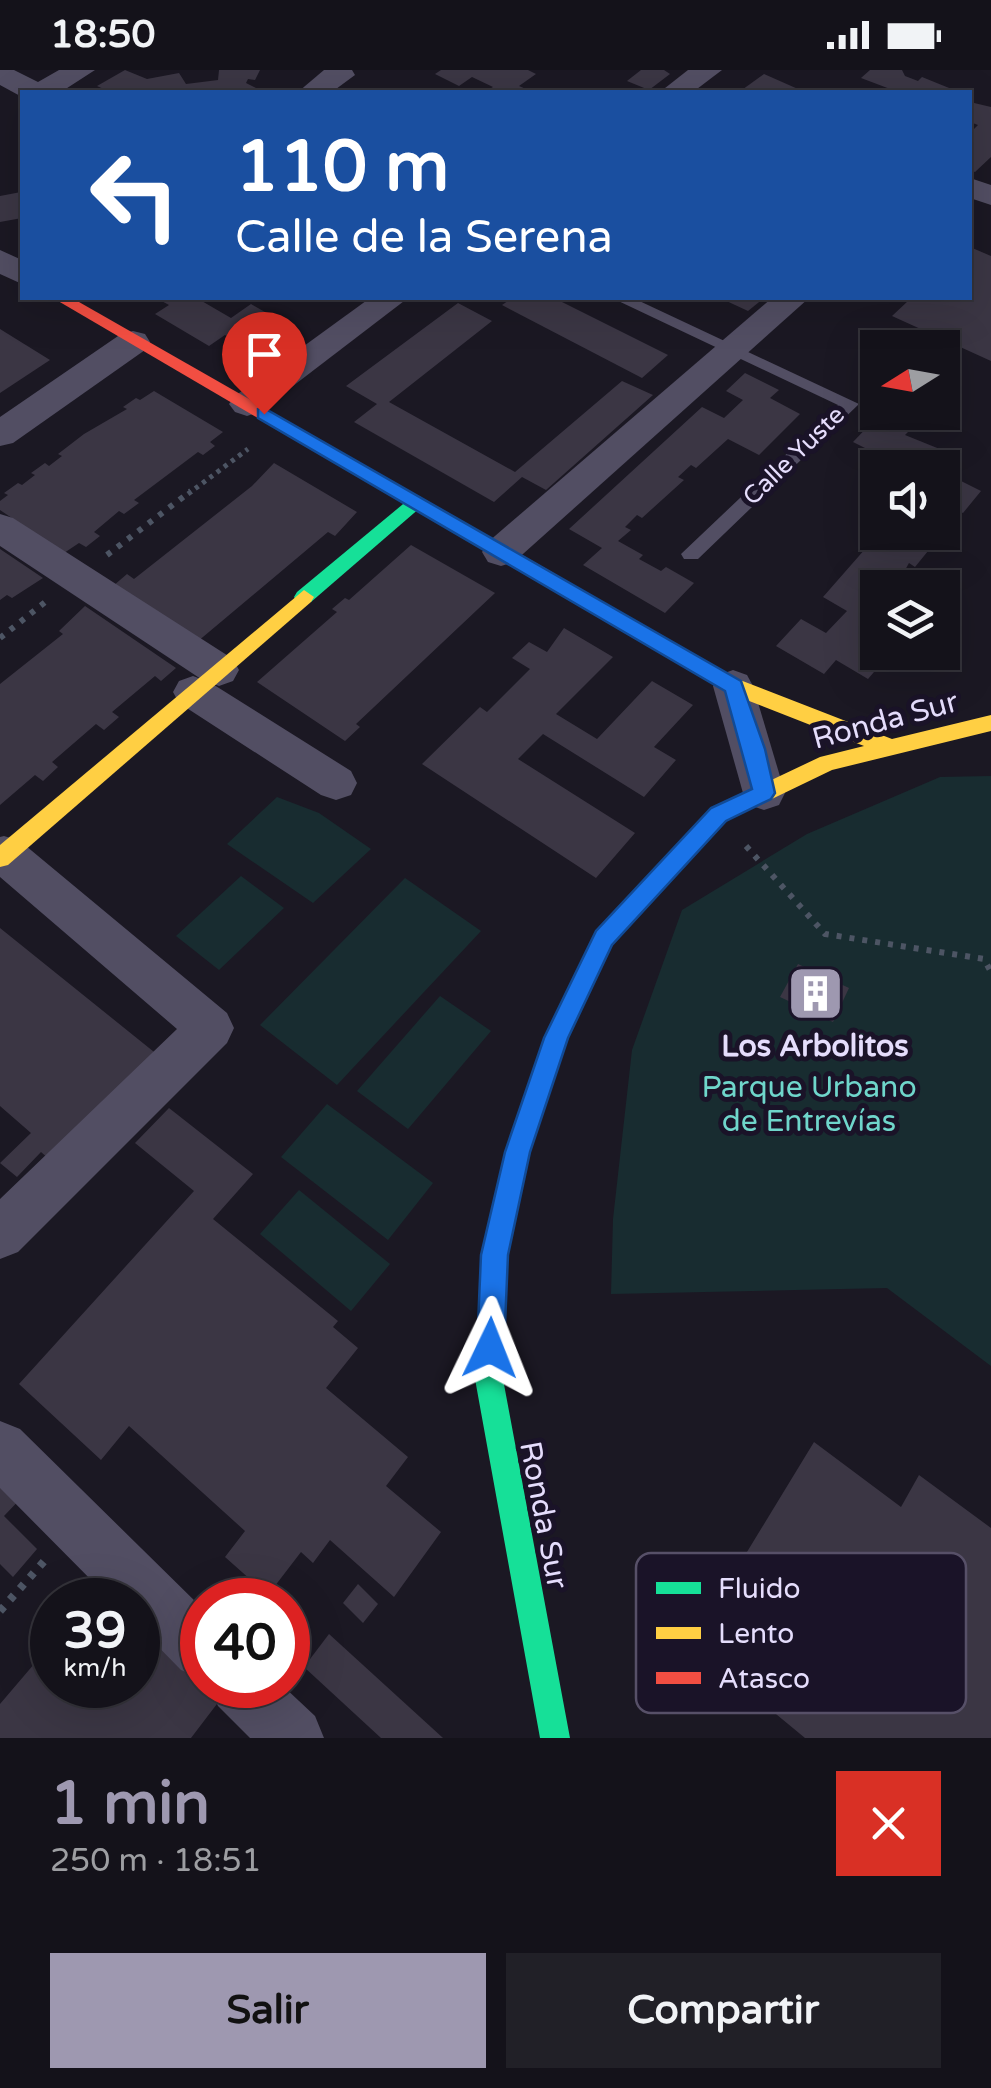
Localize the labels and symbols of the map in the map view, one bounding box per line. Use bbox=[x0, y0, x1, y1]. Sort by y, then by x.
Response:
pin bbox=[222, 312, 307, 415]
north arrow bbox=[860, 330, 960, 430]
street label: Calle Yuste bbox=[737, 400, 851, 511]
street label: Ronda Sur bbox=[808, 683, 963, 758]
building icon: Los Arbolitos bbox=[785, 963, 845, 1023]
place label: Los Arbolitos bbox=[721, 1028, 909, 1065]
park label: Parque Urbano de Entrevías bbox=[701, 1069, 917, 1140]
position arrow bbox=[438, 1296, 542, 1400]
street label: Ronda Sur bbox=[511, 1438, 576, 1592]
legend bbox=[636, 1553, 966, 1713]
text: Fluido bbox=[718, 1572, 801, 1606]
speed limit sign: 40 bbox=[180, 1578, 310, 1708]
text: Lento bbox=[718, 1617, 794, 1651]
text: Atasco bbox=[718, 1662, 810, 1696]

